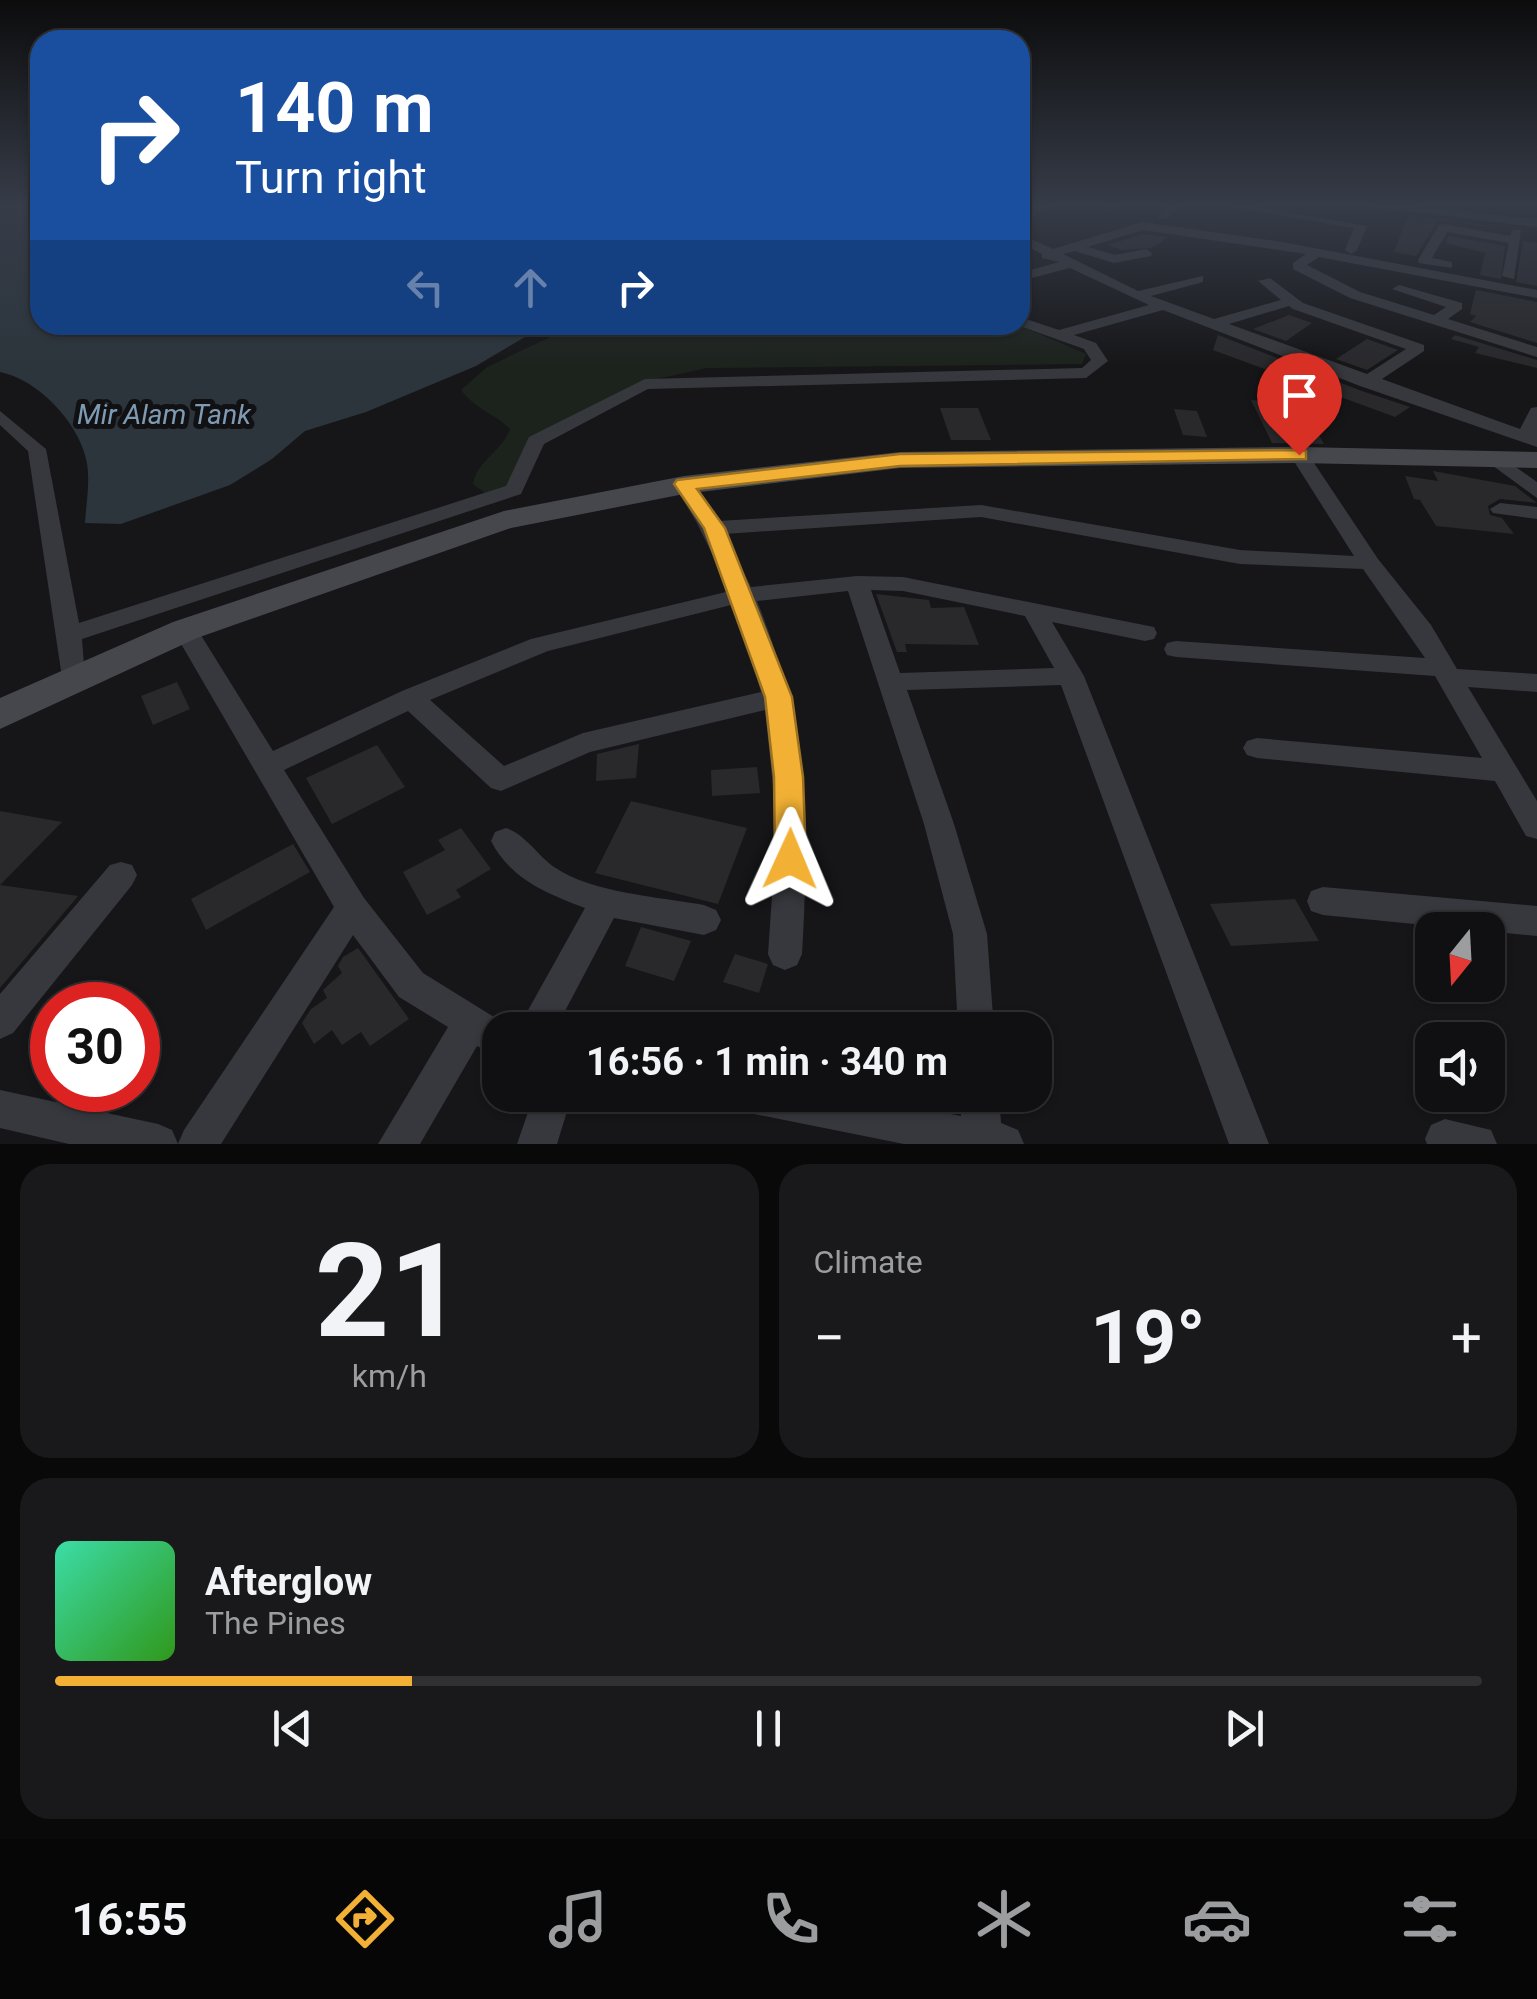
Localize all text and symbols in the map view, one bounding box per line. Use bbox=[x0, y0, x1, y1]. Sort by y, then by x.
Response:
text: 140 m bbox=[235, 67, 434, 149]
icon: right bbox=[70, 70, 200, 200]
text: Turn right bbox=[235, 151, 427, 204]
icon: left bbox=[398, 260, 453, 315]
icon: ahead bbox=[503, 260, 558, 315]
icon: right bbox=[608, 260, 663, 315]
pin bbox=[1257, 353, 1342, 456]
icon: arrive bbox=[1272, 368, 1327, 423]
water label: Mir Alam Tank bbox=[77, 398, 252, 431]
position arrow bbox=[738, 807, 842, 911]
north arrow bbox=[1415, 912, 1505, 1002]
map controls bbox=[1415, 912, 1505, 1112]
speed limit sign: 30 bbox=[30, 982, 160, 1112]
button: sound bbox=[1415, 1022, 1505, 1112]
text: 16:56 · 1 min · 340 m bbox=[586, 1040, 948, 1084]
text: 21 bbox=[315, 1215, 464, 1368]
text: Climate bbox=[814, 1243, 923, 1281]
text: 19° bbox=[1090, 1293, 1206, 1381]
text: − bbox=[814, 1306, 845, 1370]
text: + bbox=[1451, 1306, 1482, 1370]
text: km/h bbox=[352, 1357, 427, 1395]
text: Afterglow bbox=[205, 1560, 372, 1604]
text: The Pines bbox=[205, 1604, 346, 1642]
icon: previous bbox=[265, 1701, 320, 1756]
icon: pause bbox=[741, 1701, 796, 1756]
icon: next bbox=[1217, 1701, 1272, 1756]
icon: directions bbox=[330, 1884, 400, 1954]
icon: music bbox=[543, 1884, 613, 1954]
icon: phone bbox=[756, 1884, 826, 1954]
icon: climate bbox=[969, 1884, 1039, 1954]
icon: car bbox=[1182, 1884, 1252, 1954]
icon: filters bbox=[1395, 1884, 1465, 1954]
text: 16:55 bbox=[72, 1893, 187, 1946]

